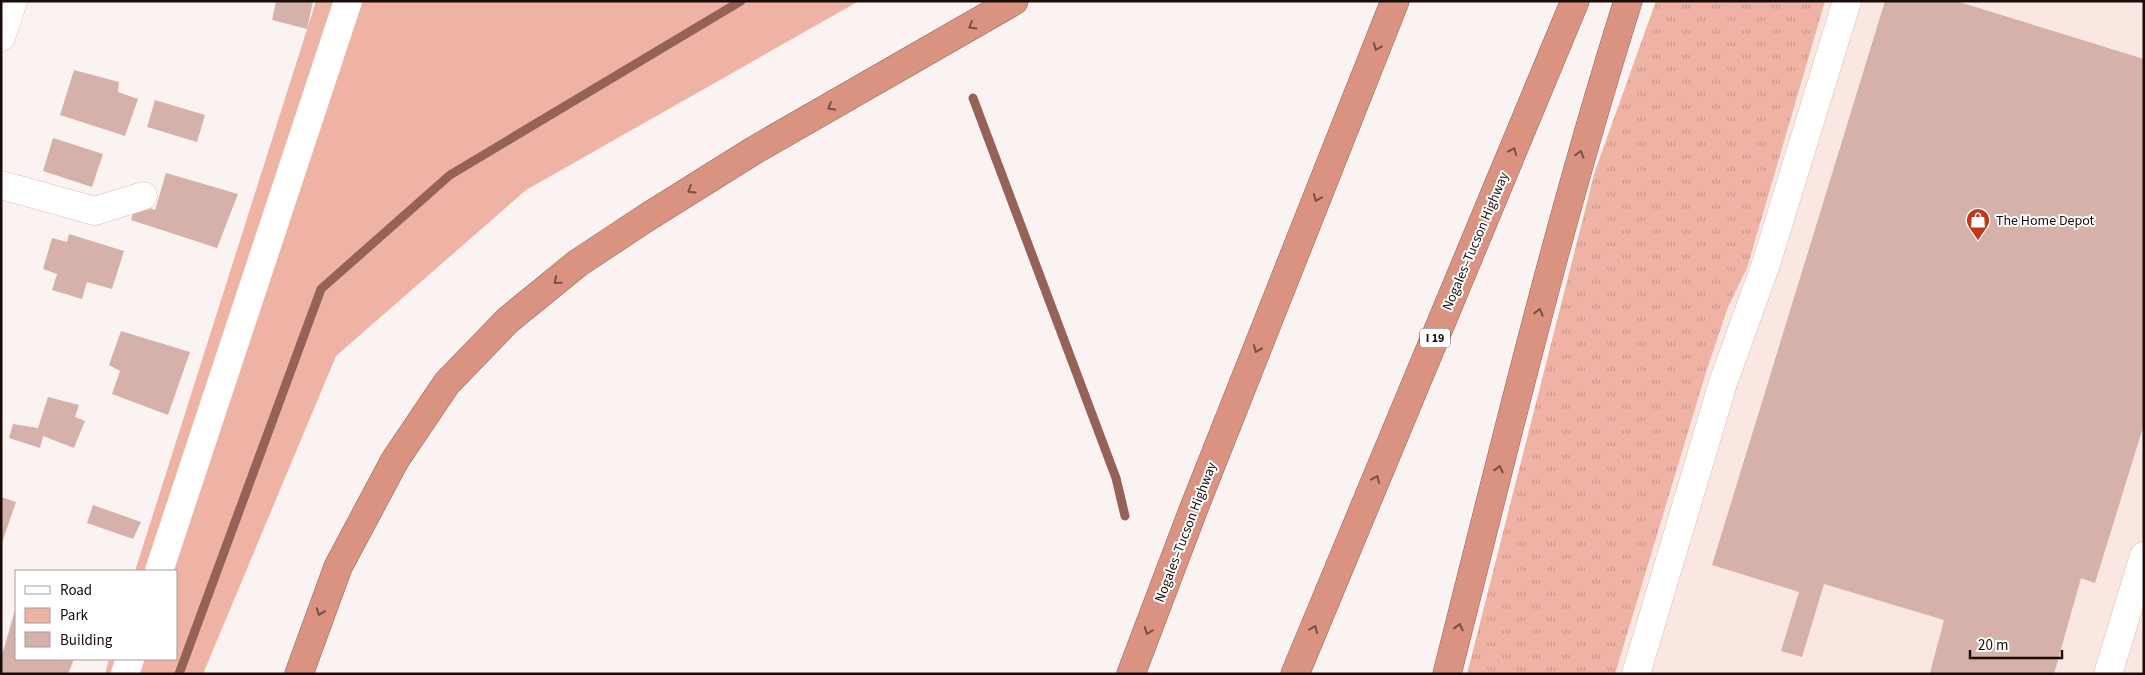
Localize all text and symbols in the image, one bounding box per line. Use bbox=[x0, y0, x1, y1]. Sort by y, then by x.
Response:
one-way arrow bbox=[968, 19, 977, 29]
one-way arrow bbox=[1373, 42, 1383, 50]
one-way arrow bbox=[827, 100, 836, 110]
one-way arrow bbox=[1506, 147, 1517, 156]
one-way arrow bbox=[1575, 151, 1585, 159]
street label: Nogales–Tucson Highway bbox=[1438, 169, 1514, 314]
one-way arrow bbox=[688, 184, 697, 193]
one-way arrow bbox=[1313, 193, 1323, 201]
shop icon: The Home Depot bbox=[1965, 207, 1991, 241]
place label: The Home Depot bbox=[1996, 211, 2095, 231]
one-way arrow bbox=[554, 275, 563, 283]
one-way arrow bbox=[1533, 307, 1544, 316]
road number: I 19 bbox=[1420, 328, 1450, 348]
one-way arrow bbox=[1253, 344, 1263, 352]
street label: Nogales–Tucson Highway bbox=[1150, 459, 1222, 605]
one-way arrow bbox=[1493, 465, 1504, 474]
one-way arrow bbox=[1370, 475, 1381, 484]
legend bbox=[15, 570, 178, 660]
text: Road bbox=[60, 580, 92, 601]
text: Park bbox=[60, 605, 89, 626]
one-way arrow bbox=[316, 608, 326, 616]
one-way arrow bbox=[1453, 622, 1464, 631]
one-way arrow bbox=[1307, 625, 1318, 634]
one-way arrow bbox=[1143, 626, 1153, 634]
scale bar bbox=[1970, 628, 2062, 660]
text: Building bbox=[60, 630, 113, 651]
text: 20 m bbox=[1978, 635, 2008, 656]

